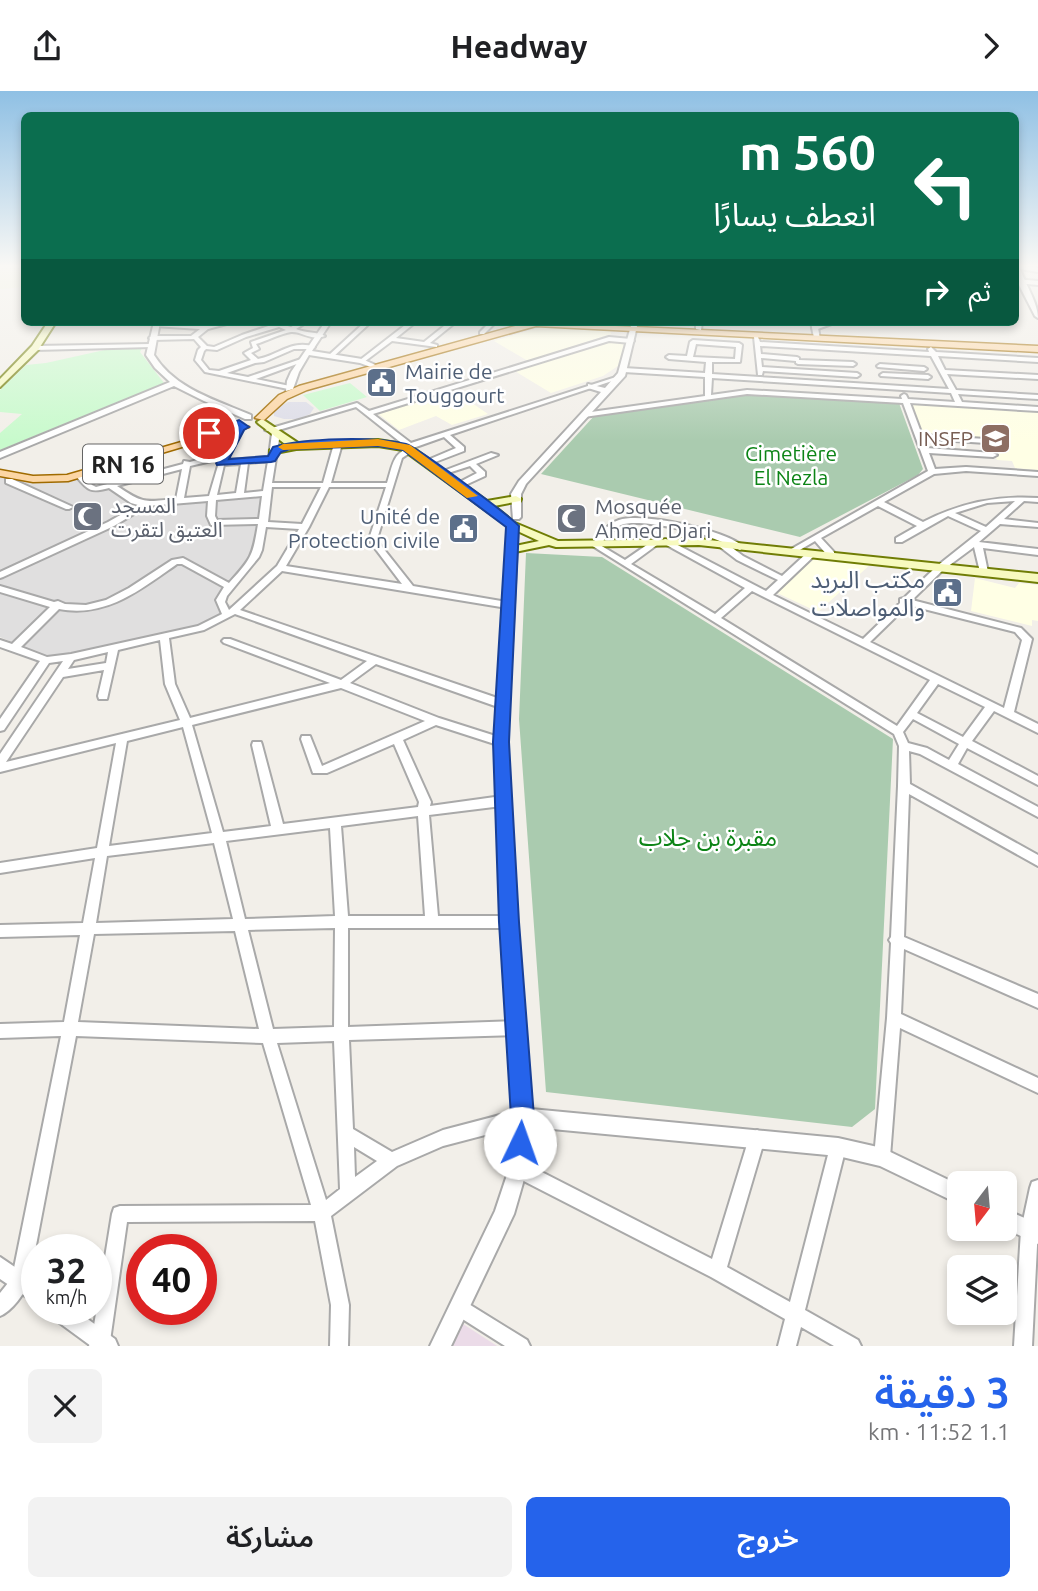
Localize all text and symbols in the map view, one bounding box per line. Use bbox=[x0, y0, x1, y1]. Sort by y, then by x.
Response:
icon: share bbox=[28, 27, 66, 65]
icon: forward bbox=[972, 27, 1010, 65]
text: Headway bbox=[451, 28, 588, 64]
text: 560 m bbox=[739, 124, 876, 179]
icon: left bbox=[900, 140, 991, 231]
text: انعطف يسارًا bbox=[713, 196, 876, 232]
icon: right bbox=[917, 273, 955, 311]
text: ثم bbox=[969, 277, 991, 306]
place label: Mairie de Touggourt bbox=[405, 359, 505, 407]
public building icon: Mairie de Touggourt bbox=[365, 366, 399, 400]
pin bbox=[179, 403, 239, 463]
icon: arrive bbox=[190, 414, 228, 452]
school or university icon: INSFP bbox=[979, 421, 1013, 455]
place label: INSFP bbox=[918, 426, 973, 450]
park label: Cimetière El Nezla bbox=[745, 441, 837, 489]
road number: RN 16 bbox=[83, 445, 163, 483]
place label: المسجد العتيق لتقرت bbox=[111, 493, 223, 543]
place label: Mosquée Ahmed Djari bbox=[595, 494, 711, 542]
mosque icon: المسجد العتيق لتقرت bbox=[71, 500, 105, 534]
mosque icon: Mosquée Ahmed Djari bbox=[555, 501, 589, 535]
place label: Unité de Protection civile bbox=[288, 504, 440, 552]
public building icon: Unité de Protection civile bbox=[446, 511, 480, 545]
place label: مكتب البريد والمواصلات bbox=[811, 566, 925, 622]
public building icon: مكتب البريد والمواصلات bbox=[931, 576, 965, 610]
park label: مقبرة بن جلاب bbox=[639, 824, 777, 852]
position arrow bbox=[483, 1106, 557, 1180]
north arrow bbox=[947, 1171, 1017, 1241]
map controls bbox=[947, 1171, 1017, 1325]
speed limit sign: 40 bbox=[126, 1234, 217, 1325]
text: 32 bbox=[47, 1250, 86, 1290]
button: layers bbox=[947, 1255, 1017, 1325]
text: km/h bbox=[46, 1287, 87, 1307]
button: close bbox=[28, 1369, 102, 1443]
text: 3 دقيقة bbox=[874, 1369, 1010, 1416]
text: 1.1 km · 11:52 bbox=[868, 1419, 1010, 1444]
button: مشاركة bbox=[28, 1497, 512, 1577]
button: خروج bbox=[526, 1497, 1010, 1577]

